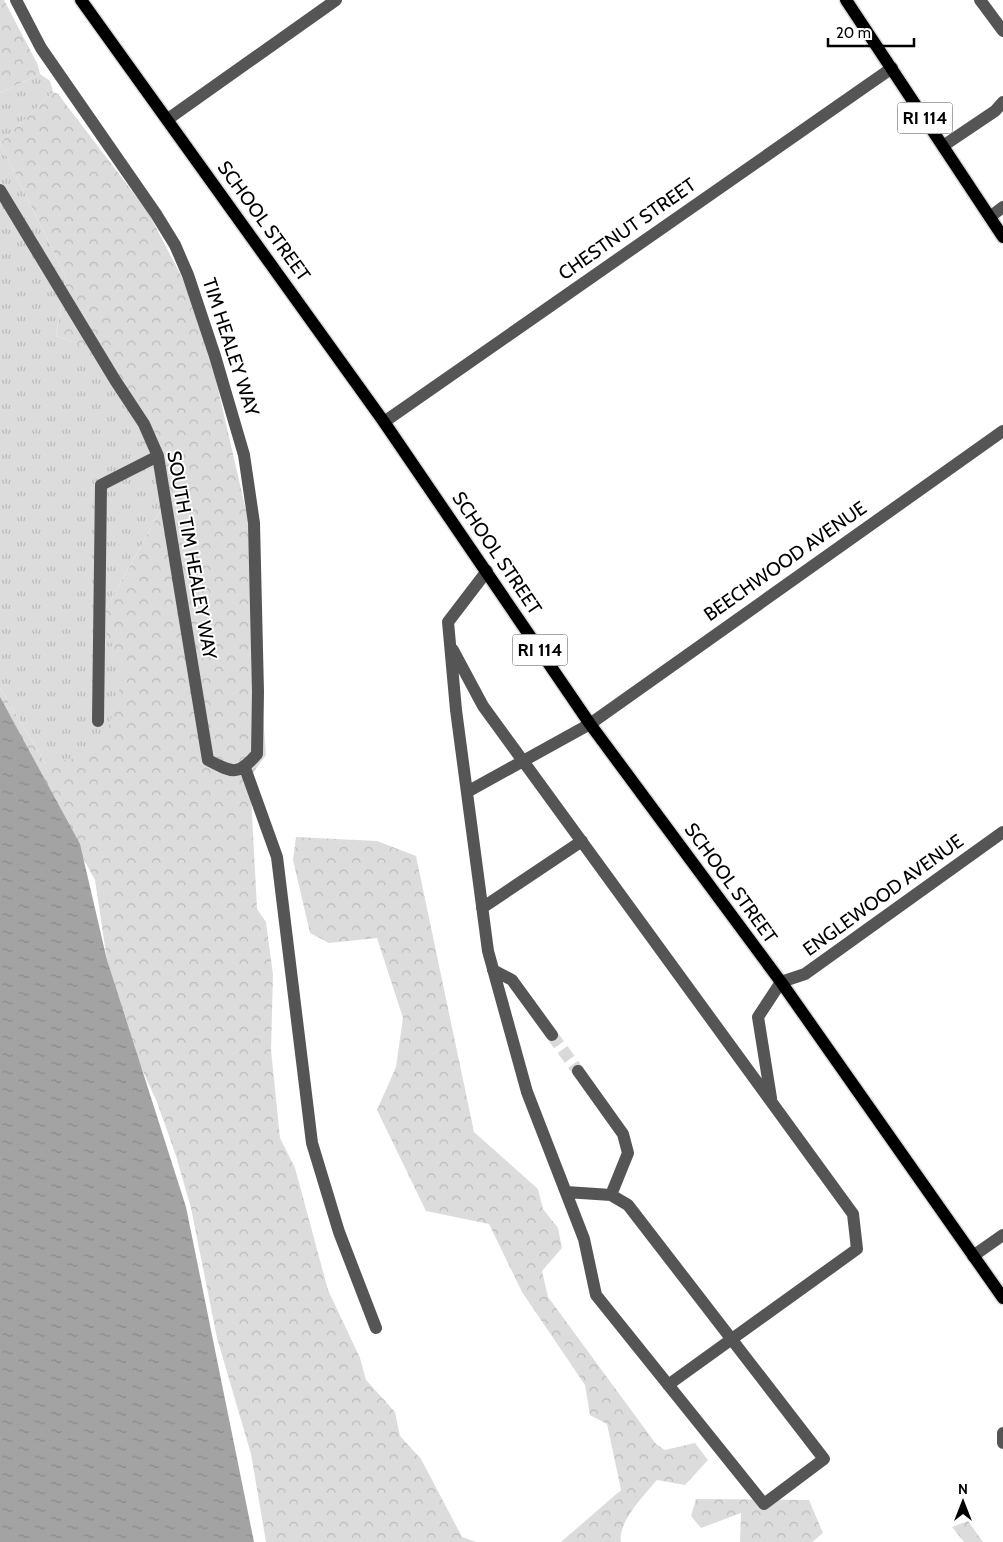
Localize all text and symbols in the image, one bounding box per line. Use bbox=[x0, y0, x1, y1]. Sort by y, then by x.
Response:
scale bar bbox=[828, 15, 914, 47]
text: 20 m bbox=[836, 24, 871, 42]
road number: RI 114 bbox=[898, 102, 952, 134]
street label: SCHOOL STREET bbox=[213, 156, 315, 286]
street label: CHESTNUT STREET bbox=[554, 173, 700, 285]
street label: TIM HEALEY WAY bbox=[198, 275, 264, 419]
street label: SOUTH TIM HEALEY WAY bbox=[162, 449, 222, 661]
street label: SCHOOL STREET bbox=[447, 487, 547, 619]
street label: BEECHWOOD AVENUE bbox=[699, 496, 871, 626]
road number: RI 114 bbox=[512, 634, 568, 666]
street label: SCHOOL STREET bbox=[680, 818, 782, 948]
street label: ENGLEWOOD AVENUE bbox=[798, 829, 968, 961]
north arrow bbox=[938, 1477, 988, 1527]
text: N bbox=[958, 1480, 968, 1498]

